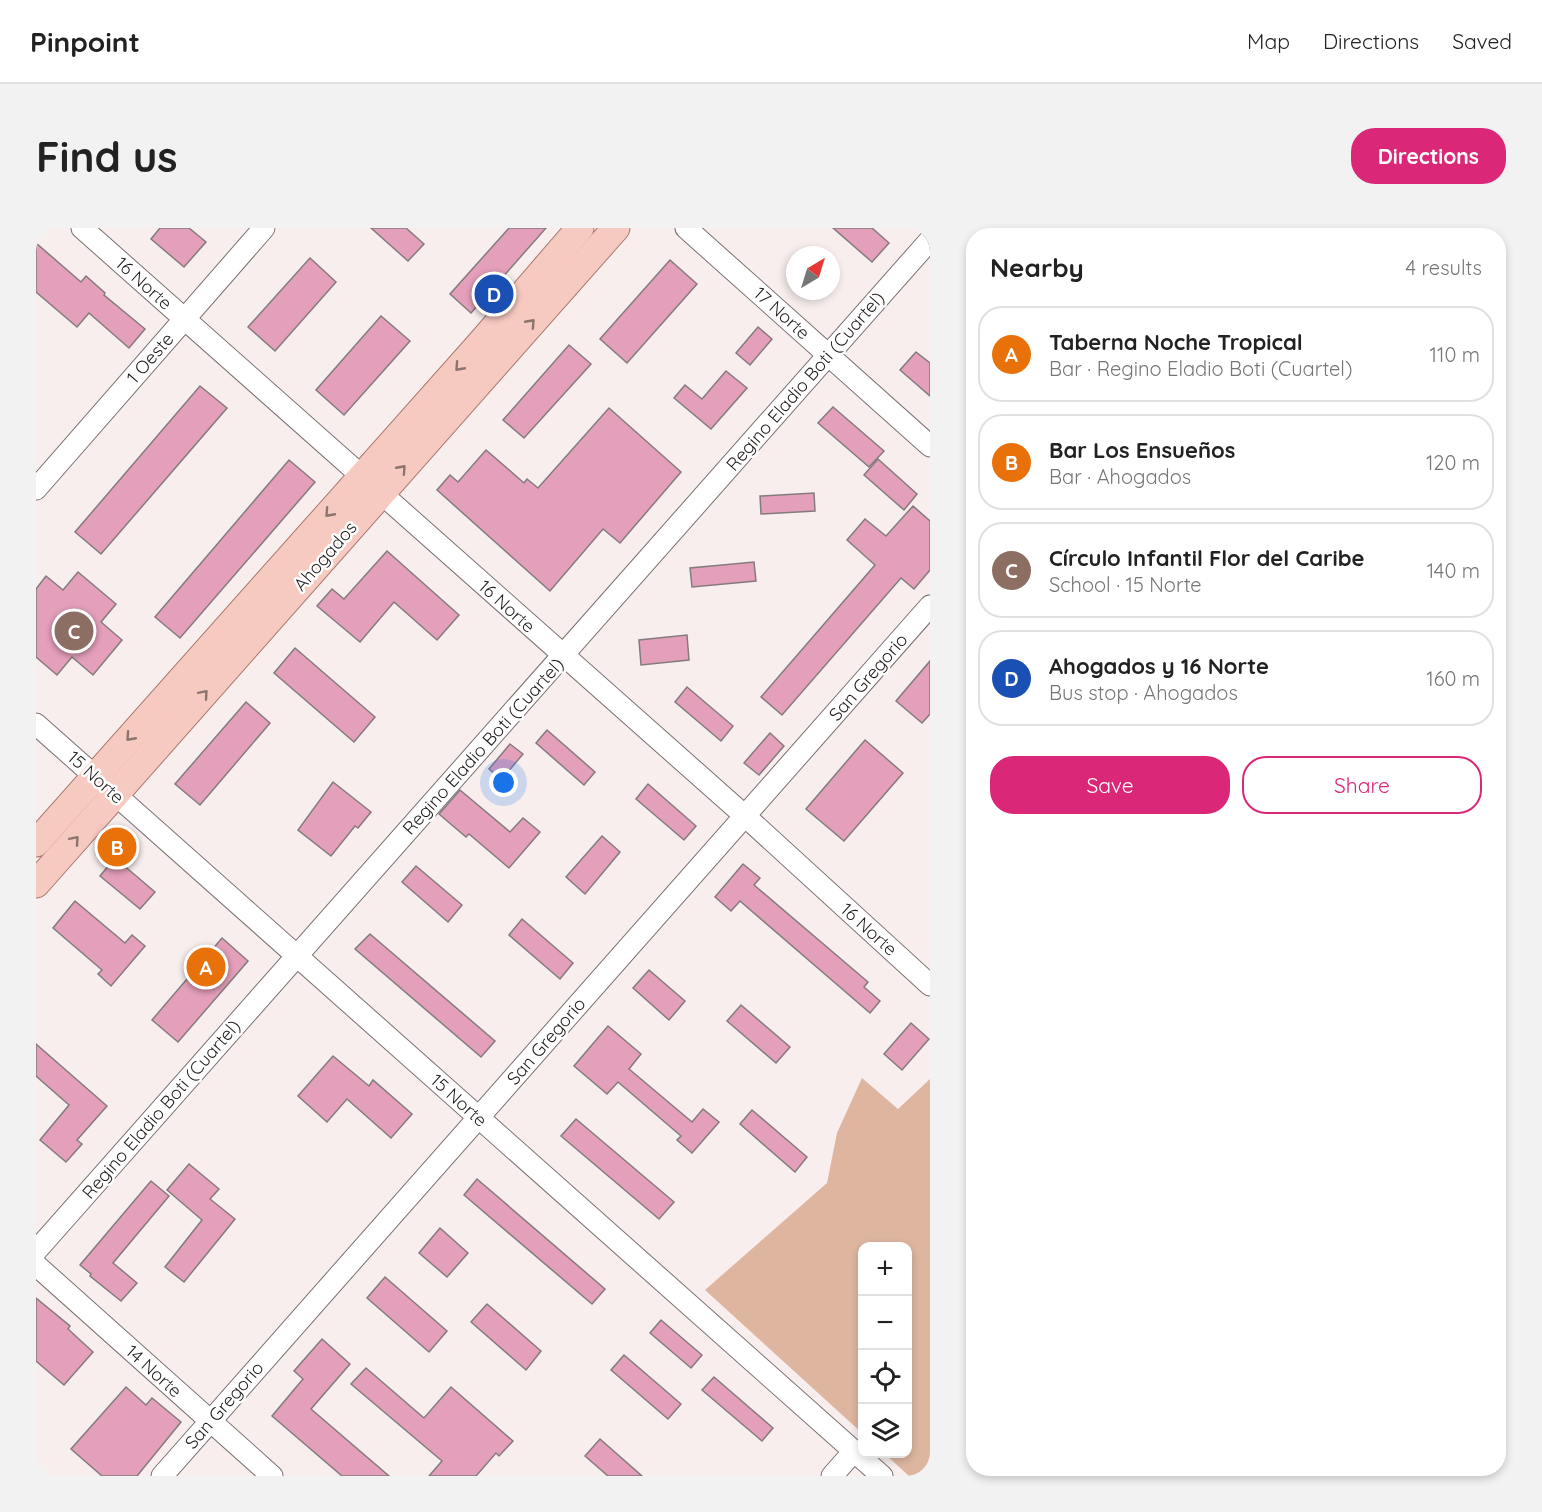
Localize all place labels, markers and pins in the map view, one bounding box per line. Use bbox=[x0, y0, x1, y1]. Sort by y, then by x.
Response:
pin: D bbox=[474, 272, 514, 316]
pin: C bbox=[54, 608, 93, 654]
pin: B bbox=[98, 824, 136, 870]
pin: A bbox=[186, 944, 226, 990]

